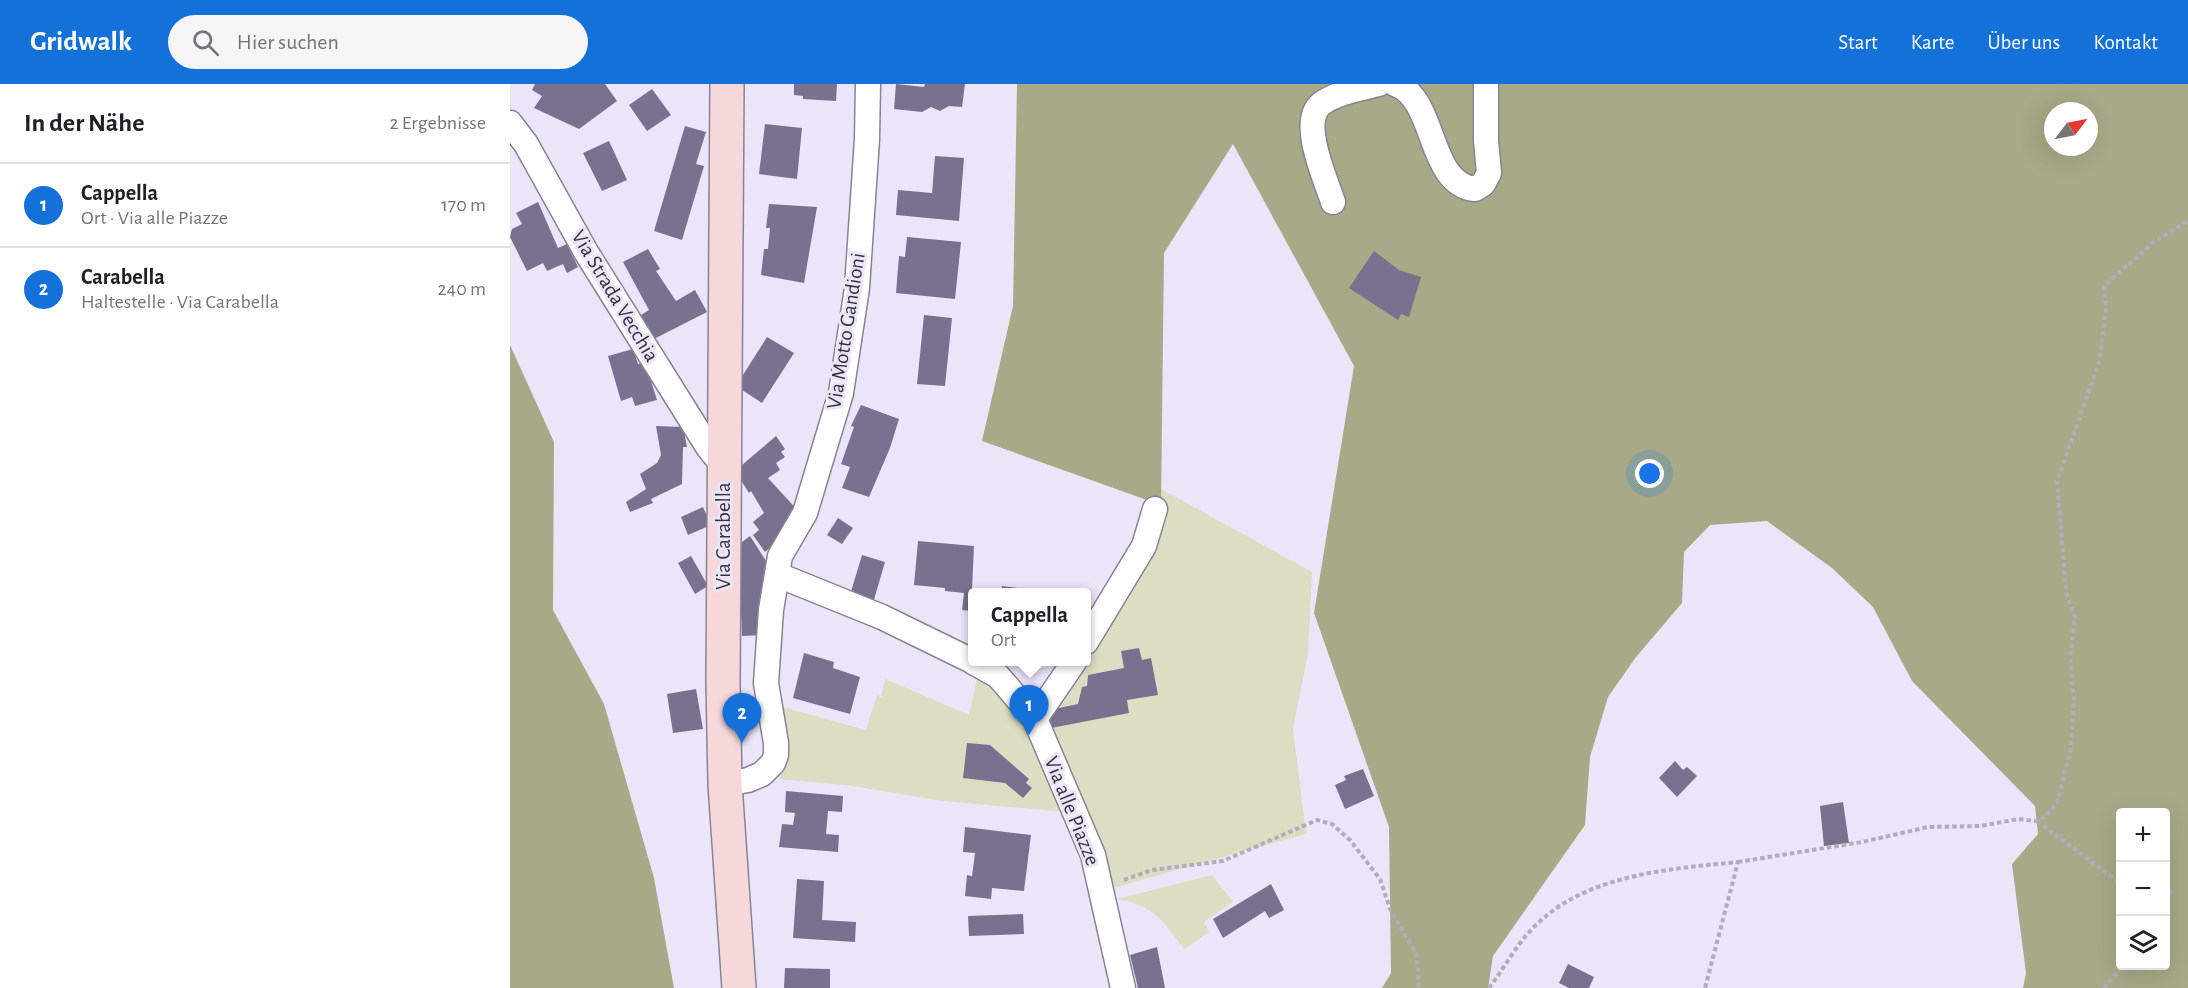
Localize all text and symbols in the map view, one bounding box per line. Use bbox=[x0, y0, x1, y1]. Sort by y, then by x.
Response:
search box bbox=[168, 15, 588, 69]
icon: search bbox=[189, 26, 222, 59]
text: Gridwalk bbox=[30, 28, 132, 56]
text: Hier suchen bbox=[237, 31, 339, 53]
text: Start bbox=[1838, 32, 1878, 53]
text: Karte bbox=[1911, 32, 1954, 53]
text: Über uns bbox=[1987, 32, 2060, 53]
text: Kontakt bbox=[2093, 32, 2158, 53]
north arrow bbox=[2044, 102, 2098, 156]
text: In der Nähe bbox=[24, 110, 144, 136]
text: 2 Ergebnisse bbox=[389, 113, 486, 133]
text: Cappella bbox=[81, 182, 158, 204]
text: 1 bbox=[40, 195, 47, 215]
text: 170 m bbox=[441, 195, 486, 215]
text: Ort · Via alle Piazze bbox=[81, 208, 228, 228]
street label: Via Strada Vecchia bbox=[568, 227, 663, 366]
street label: Via Motto Gandioni bbox=[823, 251, 869, 411]
text: Carabella bbox=[81, 266, 165, 288]
text: 2 bbox=[39, 279, 48, 299]
text: 240 m bbox=[437, 279, 486, 299]
text: Haltestelle · Via Carabella bbox=[81, 292, 279, 312]
your location bbox=[1635, 459, 1664, 488]
street label: Via Carabella bbox=[713, 482, 734, 590]
popup bbox=[968, 588, 1091, 666]
text: Cappella bbox=[991, 604, 1068, 626]
text: Ort bbox=[991, 630, 1016, 650]
pin: 1 bbox=[1010, 686, 1048, 735]
pin: 2 bbox=[722, 694, 762, 743]
street label: Via alle Piazze bbox=[1041, 753, 1103, 869]
map controls bbox=[2116, 808, 2170, 970]
button: + bbox=[2116, 808, 2170, 862]
button: − bbox=[2116, 862, 2170, 916]
button: layers bbox=[2116, 916, 2170, 970]

